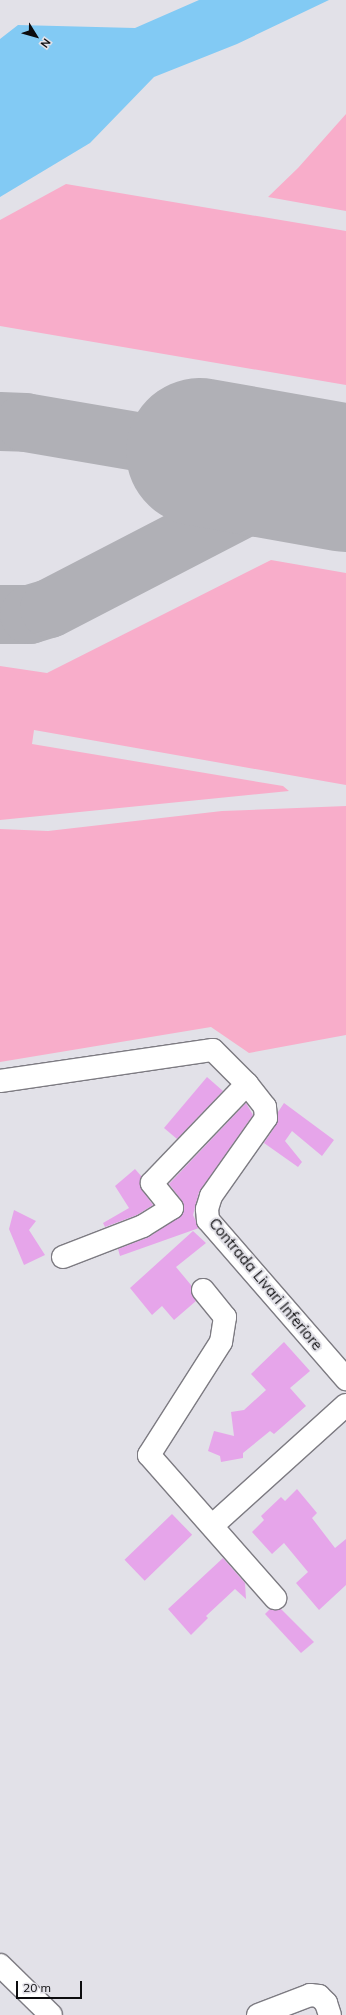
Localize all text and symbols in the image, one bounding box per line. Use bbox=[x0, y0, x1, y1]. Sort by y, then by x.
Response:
north arrow bbox=[16, 16, 56, 56]
text: N bbox=[37, 36, 54, 51]
street label: Contrada Livari Inferiore bbox=[205, 1214, 327, 1354]
scale bar bbox=[18, 1973, 84, 1999]
text: 20 m bbox=[23, 1980, 51, 1995]

